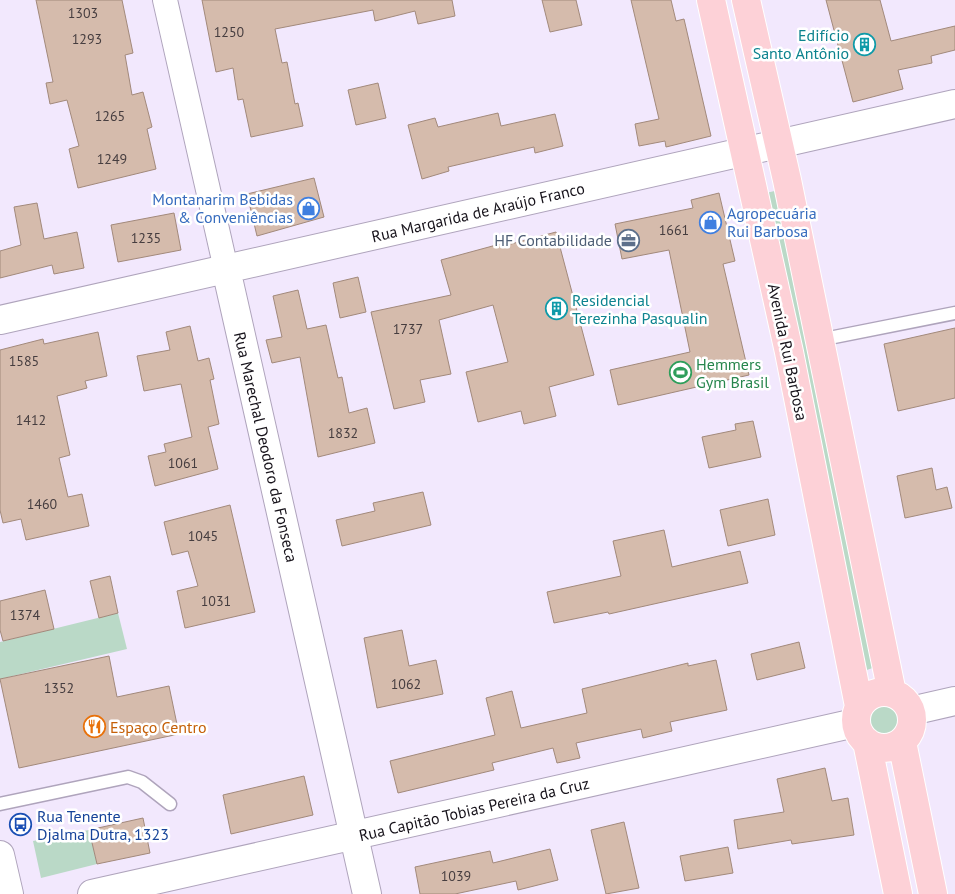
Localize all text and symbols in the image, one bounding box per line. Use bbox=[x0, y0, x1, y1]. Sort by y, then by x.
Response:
house number: 1303 bbox=[68, 4, 98, 22]
house number: 1250 bbox=[214, 23, 245, 41]
place label: Edifício Santo Antônio bbox=[753, 25, 849, 63]
house number: 1293 bbox=[72, 30, 102, 48]
building icon: Edifício Santo Antônio bbox=[853, 32, 877, 56]
house number: 1265 bbox=[95, 107, 125, 125]
house number: 1249 bbox=[97, 150, 127, 168]
street label: Rua Margarida de Araújo Franco bbox=[369, 178, 587, 246]
place label: Montanarim Bebidas & Conveniências bbox=[152, 189, 293, 227]
shop icon: Montanarim Bebidas & Conveniências bbox=[297, 196, 321, 220]
place label: Agropecuária Rui Barbosa bbox=[727, 203, 817, 241]
shop icon: Agropecuária Rui Barbosa bbox=[699, 210, 723, 234]
house number: 1661 bbox=[659, 221, 689, 239]
office icon: HF Contabilidade bbox=[616, 228, 640, 252]
house number: 1235 bbox=[131, 229, 161, 247]
place label: HF Contabilidade bbox=[494, 230, 612, 250]
street label: Avenida Rui Barbosa bbox=[764, 282, 812, 422]
place label: Residencial Terezinha Pasqualin bbox=[572, 290, 707, 328]
building icon: Residencial Terezinha Pasqualin bbox=[544, 297, 568, 321]
house number: 1737 bbox=[393, 320, 423, 338]
street label: Rua Marechal Deodoro da Fonseca bbox=[230, 330, 302, 564]
house number: 1585 bbox=[9, 352, 39, 370]
place label: Hemmers Gym Brasil bbox=[696, 354, 769, 392]
sports icon: Hemmers Gym Brasil bbox=[668, 361, 692, 385]
house number: 1412 bbox=[16, 411, 46, 429]
house number: 1832 bbox=[328, 424, 358, 442]
house number: 1061 bbox=[168, 454, 198, 472]
house number: 1460 bbox=[27, 495, 58, 513]
house number: 1045 bbox=[188, 527, 218, 545]
house number: 1031 bbox=[201, 592, 231, 610]
house number: 1374 bbox=[10, 606, 41, 624]
house number: 1062 bbox=[391, 675, 421, 693]
house number: 1352 bbox=[44, 679, 74, 697]
restaurant icon: Espaço Centro bbox=[82, 715, 106, 739]
place label: Espaço Centro bbox=[110, 717, 207, 737]
street label: Rua Capitão Tobias Pereira da Cruz bbox=[357, 773, 591, 845]
place label: Rua Tenente Djalma Dutra, 1323 bbox=[37, 806, 169, 844]
bus stop icon: Rua Tenente Djalma Dutra, 1323 bbox=[9, 813, 33, 837]
house number: 1039 bbox=[441, 867, 471, 885]

